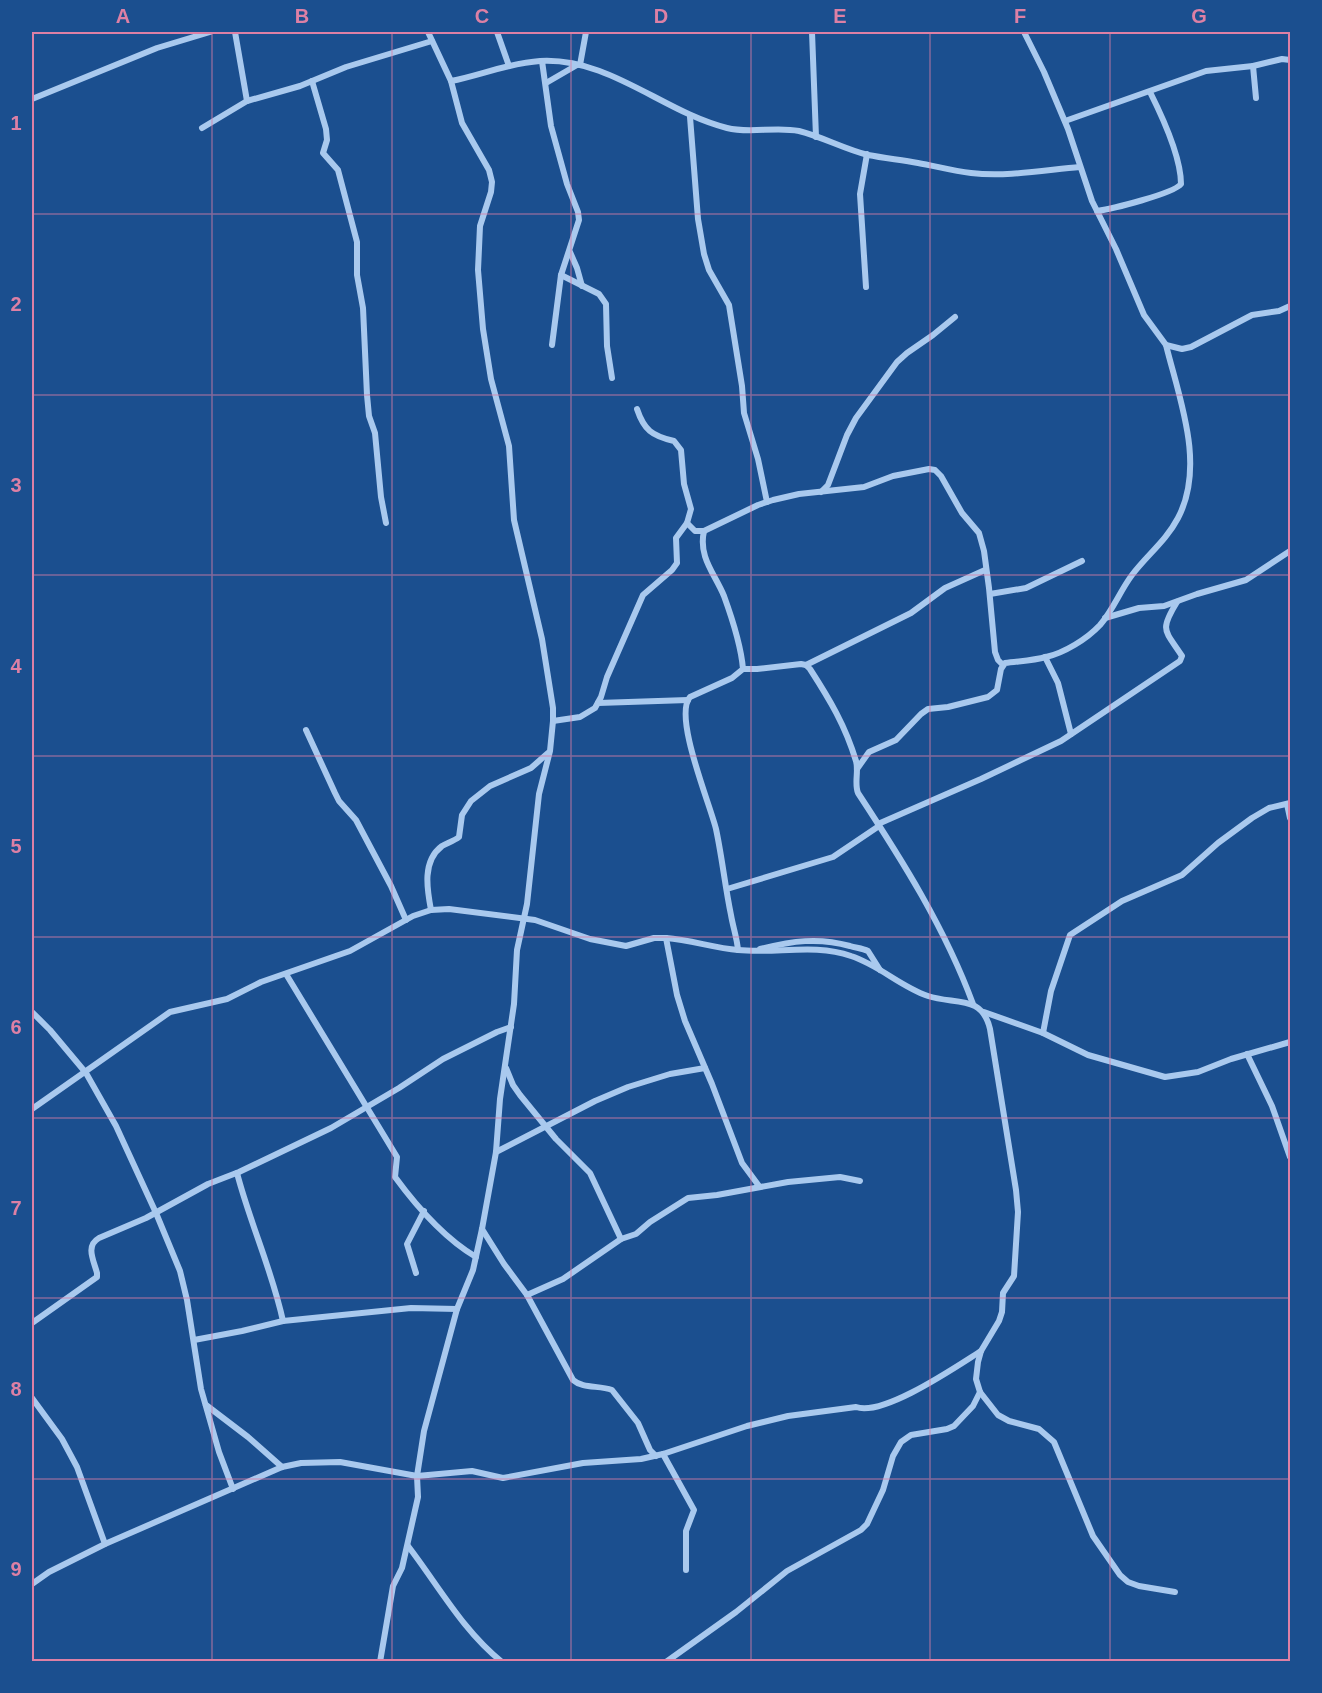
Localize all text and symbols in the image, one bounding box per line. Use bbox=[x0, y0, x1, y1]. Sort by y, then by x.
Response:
text: A bbox=[116, 5, 130, 27]
text: B bbox=[295, 5, 309, 27]
text: C bbox=[475, 5, 489, 27]
text: D bbox=[654, 5, 668, 27]
text: E bbox=[833, 5, 847, 27]
text: F bbox=[1014, 5, 1026, 27]
text: G bbox=[1191, 5, 1207, 27]
text: 1 bbox=[10, 112, 22, 134]
text: 2 bbox=[10, 293, 22, 315]
text: 3 bbox=[10, 474, 22, 496]
text: 4 bbox=[10, 655, 22, 677]
text: 5 bbox=[10, 835, 22, 857]
text: 6 bbox=[10, 1016, 22, 1038]
text: 7 bbox=[10, 1197, 22, 1219]
text: 8 bbox=[10, 1378, 22, 1400]
text: 9 bbox=[10, 1558, 22, 1580]

